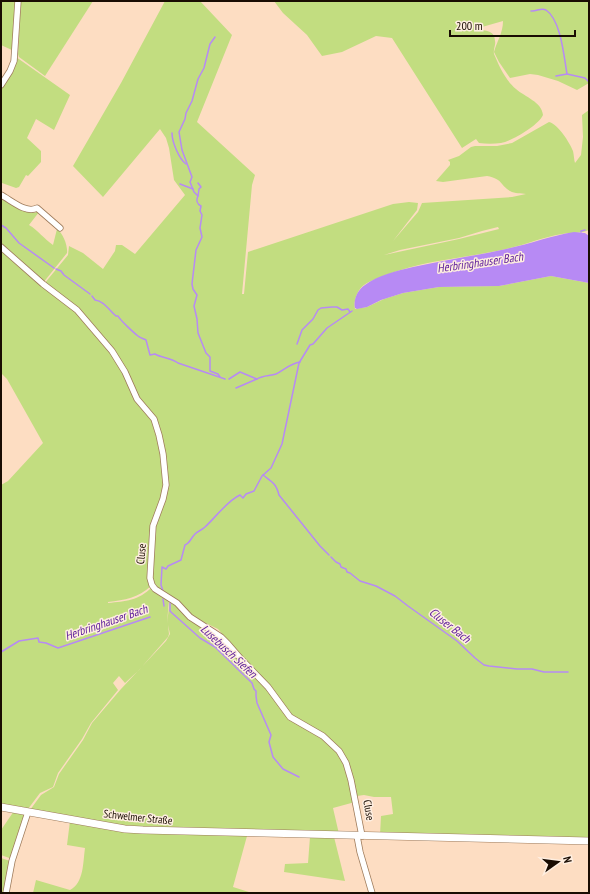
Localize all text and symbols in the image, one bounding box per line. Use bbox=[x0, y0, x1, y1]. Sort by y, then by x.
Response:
scale bar bbox=[450, 12, 575, 38]
text: 200 m bbox=[456, 18, 483, 33]
water label: Herbringhauser Bach bbox=[436, 248, 525, 275]
street label: Cluse bbox=[133, 543, 149, 565]
water label: Herbringhauser Bach bbox=[63, 601, 150, 643]
water label: Cluser Bach bbox=[426, 604, 474, 646]
water label: Lusebusch Siefen bbox=[198, 621, 261, 681]
street label: Cluse bbox=[360, 799, 378, 822]
street label: Schwelmer Straße bbox=[103, 806, 174, 828]
north arrow bbox=[538, 842, 578, 882]
text: N bbox=[560, 855, 575, 864]

